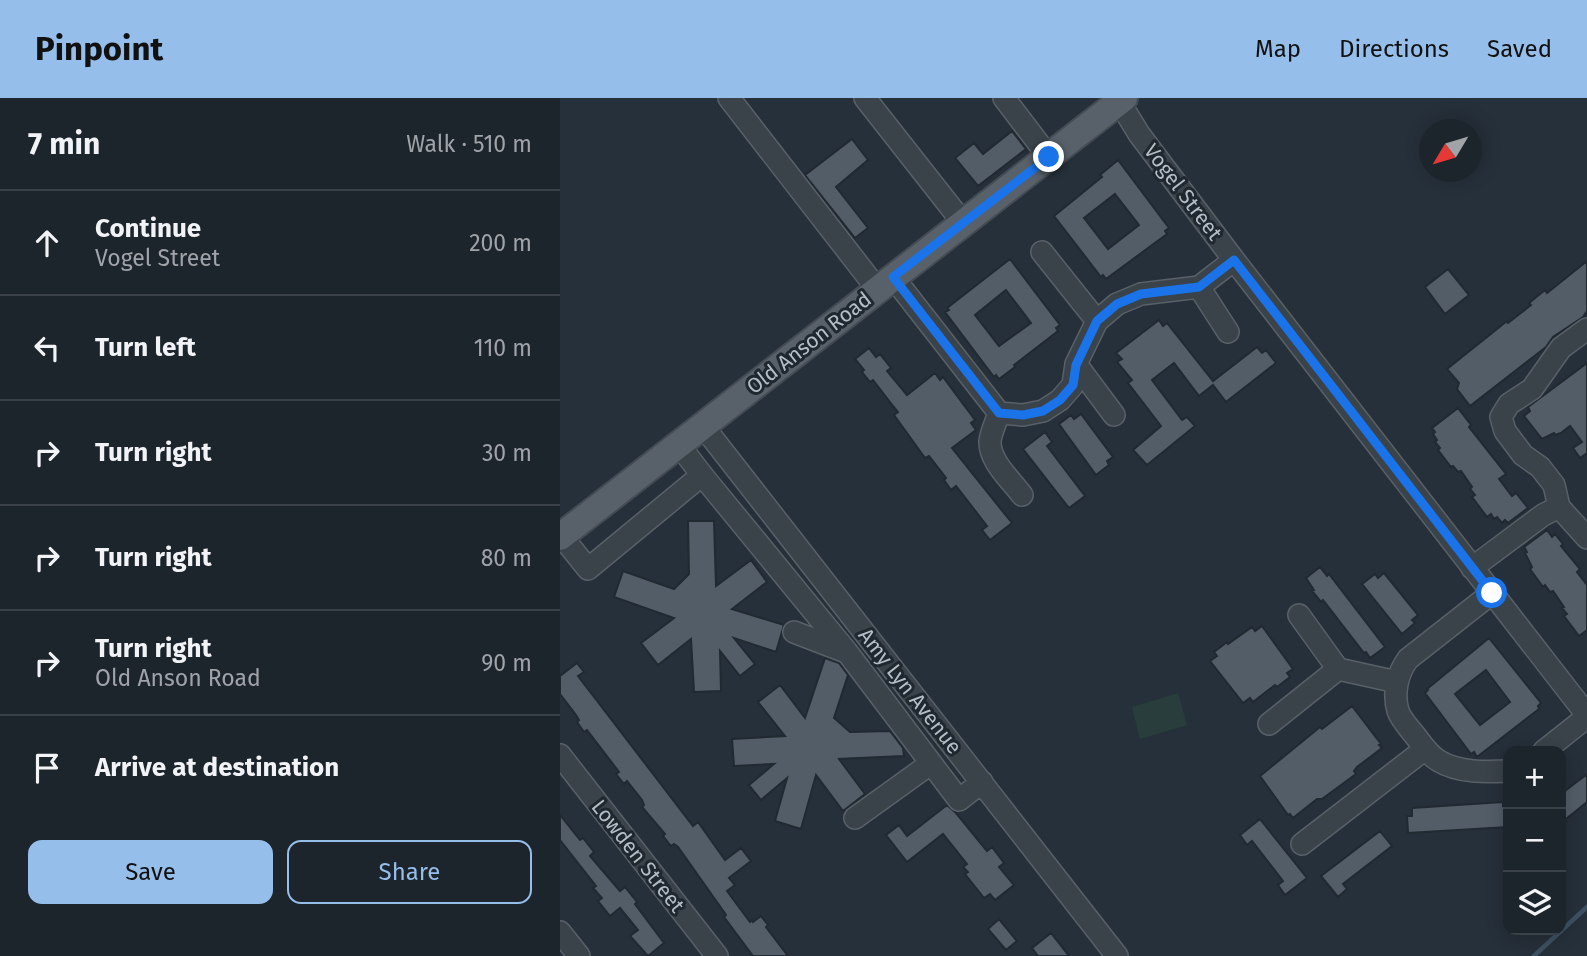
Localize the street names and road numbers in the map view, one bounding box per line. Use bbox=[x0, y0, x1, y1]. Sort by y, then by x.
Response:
street label: Vogel Street bbox=[1138, 139, 1228, 246]
street label: Old Anson Road bbox=[741, 286, 877, 400]
street label: Amy Lyn Avenue bbox=[853, 623, 967, 759]
street label: Lowden Street bbox=[586, 794, 690, 918]

